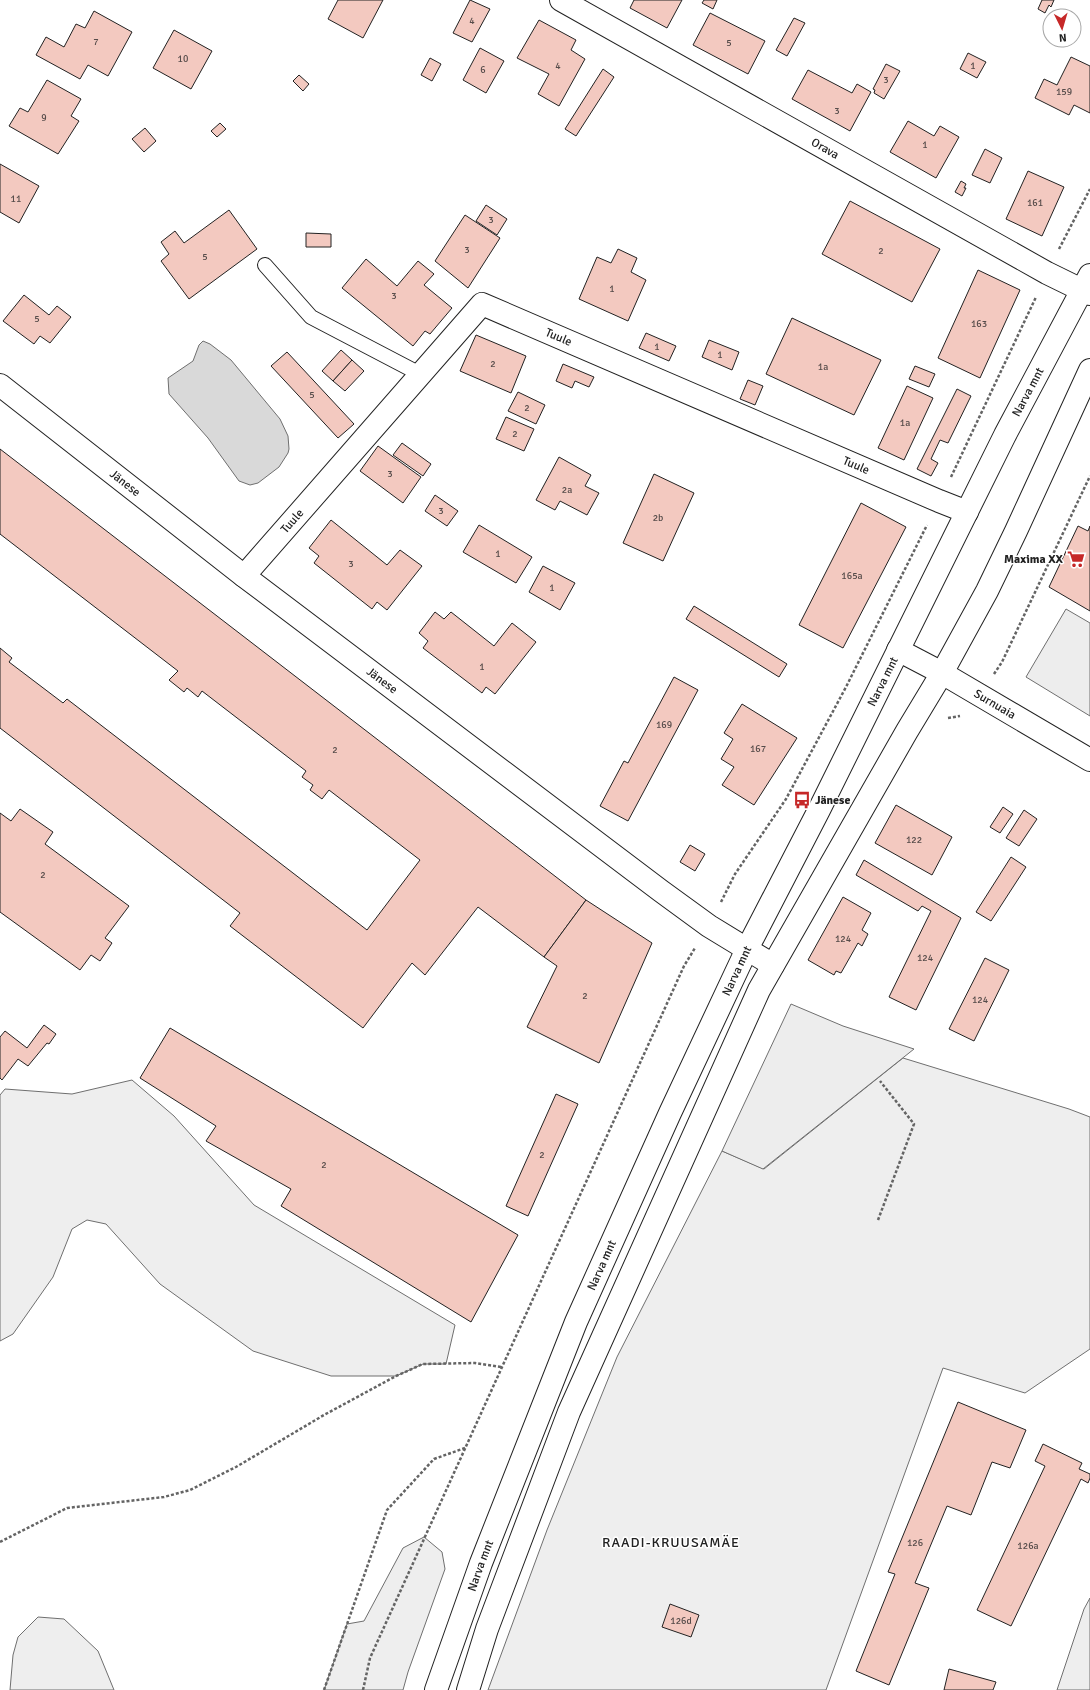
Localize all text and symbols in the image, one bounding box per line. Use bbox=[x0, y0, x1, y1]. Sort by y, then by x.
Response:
north arrow bbox=[1042, 8, 1082, 48]
house number: 4 bbox=[469, 15, 475, 27]
text: N bbox=[1058, 31, 1067, 44]
house number: 7 bbox=[93, 36, 99, 48]
house number: 5 bbox=[726, 37, 732, 49]
house number: 10 bbox=[178, 53, 188, 65]
house number: 4 bbox=[555, 60, 561, 72]
house number: 1 bbox=[970, 60, 976, 72]
house number: 6 bbox=[480, 64, 486, 76]
house number: 3 bbox=[883, 74, 889, 86]
house number: 159 bbox=[1056, 86, 1072, 98]
house number: 3 bbox=[834, 105, 840, 117]
house number: 9 bbox=[41, 112, 47, 124]
street label: Orava bbox=[809, 135, 842, 162]
house number: 1 bbox=[922, 139, 928, 151]
house number: 11 bbox=[11, 193, 21, 205]
house number: 161 bbox=[1027, 197, 1043, 209]
house number: 3 bbox=[488, 214, 494, 226]
house number: 3 bbox=[464, 244, 470, 256]
house number: 2 bbox=[878, 245, 884, 257]
house number: 5 bbox=[202, 251, 208, 263]
house number: 1 bbox=[609, 283, 615, 295]
house number: 3 bbox=[391, 290, 397, 302]
house number: 5 bbox=[34, 313, 40, 325]
house number: 163 bbox=[971, 318, 987, 330]
street label: Tuule bbox=[543, 325, 574, 349]
house number: 1 bbox=[654, 341, 660, 353]
house number: 1 bbox=[717, 349, 723, 361]
house number: 2 bbox=[490, 358, 496, 370]
house number: 1a bbox=[818, 361, 828, 373]
street label: Narva mnt bbox=[1009, 365, 1047, 419]
house number: 5 bbox=[309, 389, 315, 401]
house number: 2 bbox=[524, 402, 530, 414]
house number: 1a bbox=[900, 417, 910, 429]
house number: 2 bbox=[512, 428, 518, 440]
street label: Tuule bbox=[841, 453, 872, 478]
street label: Jänese bbox=[107, 466, 144, 500]
house number: 3 bbox=[387, 468, 393, 480]
house number: 2a bbox=[562, 484, 572, 496]
house number: 3 bbox=[438, 505, 444, 517]
street label: Tuule bbox=[277, 506, 307, 536]
house number: 2b bbox=[653, 512, 663, 524]
house number: 1 bbox=[495, 548, 501, 560]
supermarket icon: Maxima XX bbox=[1066, 549, 1086, 569]
place label: Maxima XX bbox=[1004, 552, 1064, 567]
house number: 3 bbox=[348, 558, 354, 570]
house number: 165a bbox=[841, 570, 863, 582]
house number: 1 bbox=[549, 582, 555, 594]
street label: Narva mnt bbox=[864, 654, 901, 709]
house number: 1 bbox=[479, 661, 485, 673]
street label: Jänese bbox=[364, 664, 401, 697]
street label: Surnuaia bbox=[971, 686, 1019, 722]
house number: 169 bbox=[656, 719, 672, 731]
house number: 167 bbox=[750, 743, 766, 755]
house number: 2 bbox=[332, 744, 338, 756]
bus stop icon: Jänese bbox=[792, 790, 812, 810]
place label: Jänese bbox=[815, 793, 850, 808]
house number: 122 bbox=[906, 834, 922, 846]
house number: 2 bbox=[40, 869, 46, 881]
house number: 124 bbox=[835, 933, 852, 945]
street label: Narva mnt bbox=[719, 943, 755, 998]
house number: 124 bbox=[917, 952, 934, 964]
house number: 2 bbox=[582, 990, 588, 1002]
house number: 124 bbox=[972, 994, 989, 1006]
house number: 2 bbox=[539, 1149, 545, 1161]
house number: 2 bbox=[321, 1159, 327, 1171]
street label: Narva mnt bbox=[584, 1238, 619, 1293]
district label: RAADI-KRUUSAMÄE bbox=[602, 1534, 740, 1551]
house number: 126 bbox=[907, 1537, 923, 1549]
street label: Narva mnt bbox=[464, 1538, 497, 1593]
house number: 126a bbox=[1017, 1540, 1039, 1552]
house number: 126d bbox=[670, 1615, 692, 1627]

